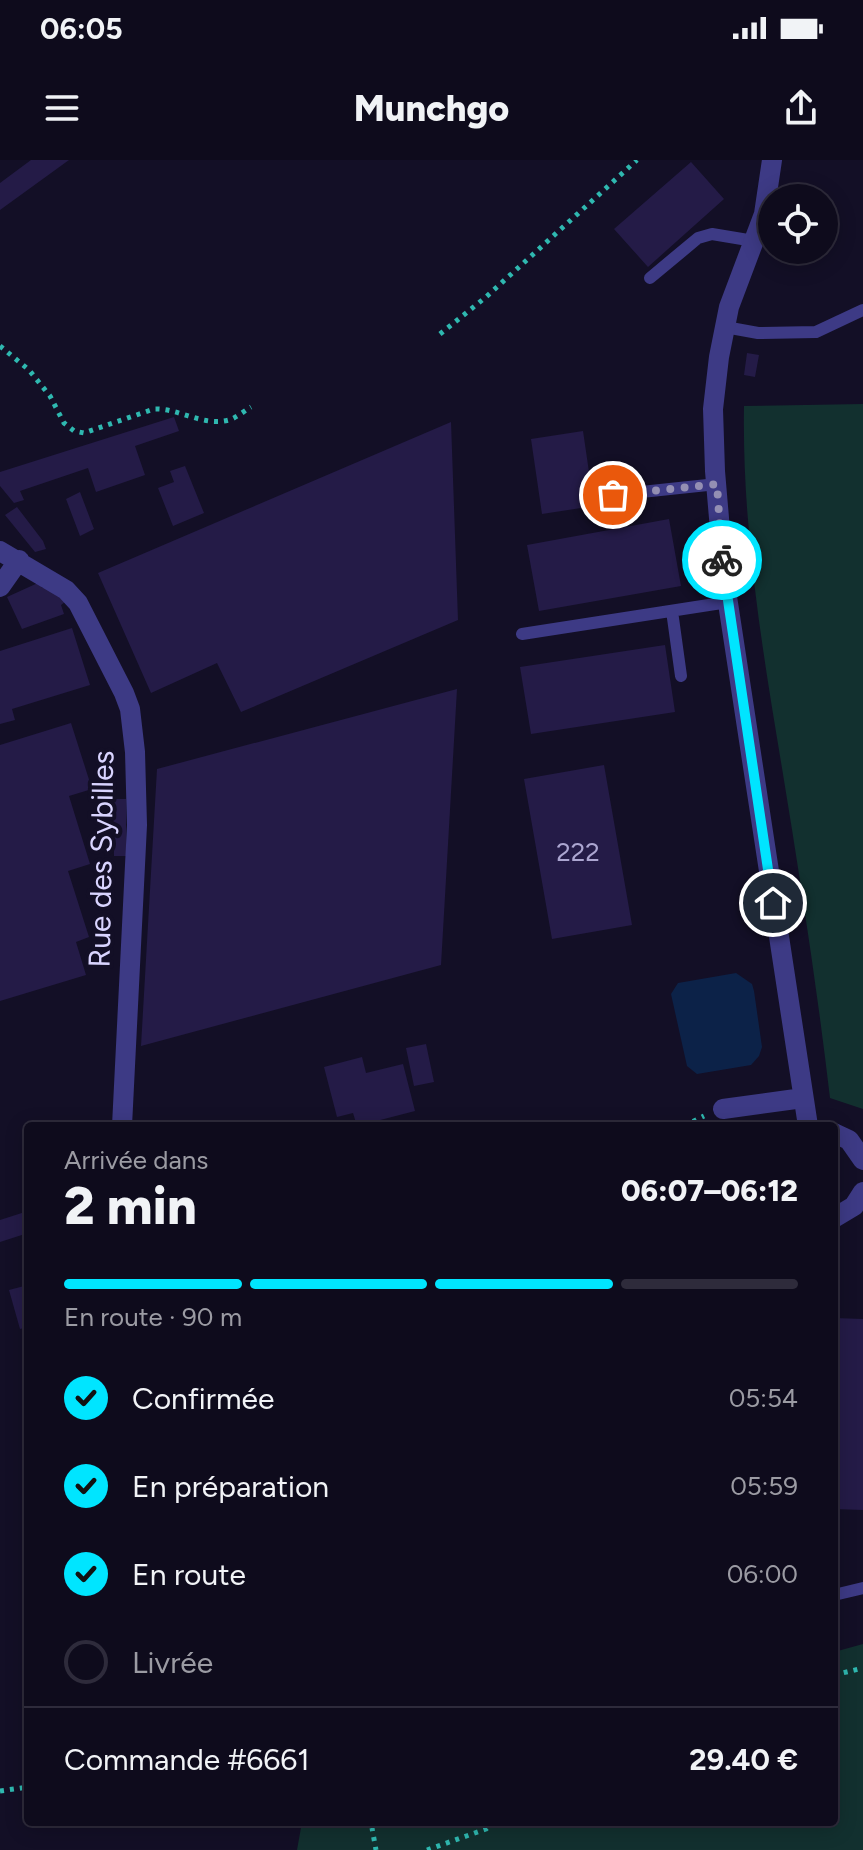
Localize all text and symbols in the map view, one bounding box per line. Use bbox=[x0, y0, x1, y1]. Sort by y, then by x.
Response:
text: 06:05 bbox=[40, 10, 123, 47]
icon: menu bbox=[40, 86, 84, 130]
icon: share bbox=[779, 86, 823, 130]
text: Munchgo bbox=[354, 87, 509, 130]
map controls bbox=[758, 184, 838, 264]
button: locate bbox=[758, 184, 838, 264]
pin bbox=[579, 461, 647, 529]
icon: bag bbox=[591, 473, 635, 517]
courier bbox=[682, 520, 762, 600]
icon: bike bbox=[700, 538, 744, 582]
street label: Rue des Sybilles bbox=[81, 750, 121, 968]
house number: 222 bbox=[556, 836, 600, 868]
pin bbox=[739, 869, 807, 937]
icon: home bbox=[751, 881, 795, 925]
text: Arrivée dans bbox=[64, 1144, 208, 1176]
text: 06:07–06:12 bbox=[621, 1172, 798, 1209]
text: 2 min bbox=[64, 1175, 197, 1237]
text: En route · 90 m bbox=[64, 1301, 242, 1333]
icon: check bbox=[64, 1376, 108, 1420]
text: Confirmée bbox=[132, 1380, 274, 1417]
text: 05:54 bbox=[729, 1382, 798, 1414]
icon: check bbox=[64, 1464, 108, 1508]
text: En préparation bbox=[132, 1468, 329, 1505]
text: 05:59 bbox=[730, 1470, 798, 1502]
icon: check bbox=[64, 1552, 108, 1596]
text: En route bbox=[132, 1556, 246, 1593]
text: 06:00 bbox=[727, 1558, 798, 1590]
text: Livrée bbox=[132, 1644, 213, 1681]
text: Commande #6661 bbox=[64, 1741, 310, 1778]
text: 29.40 € bbox=[689, 1741, 798, 1778]

